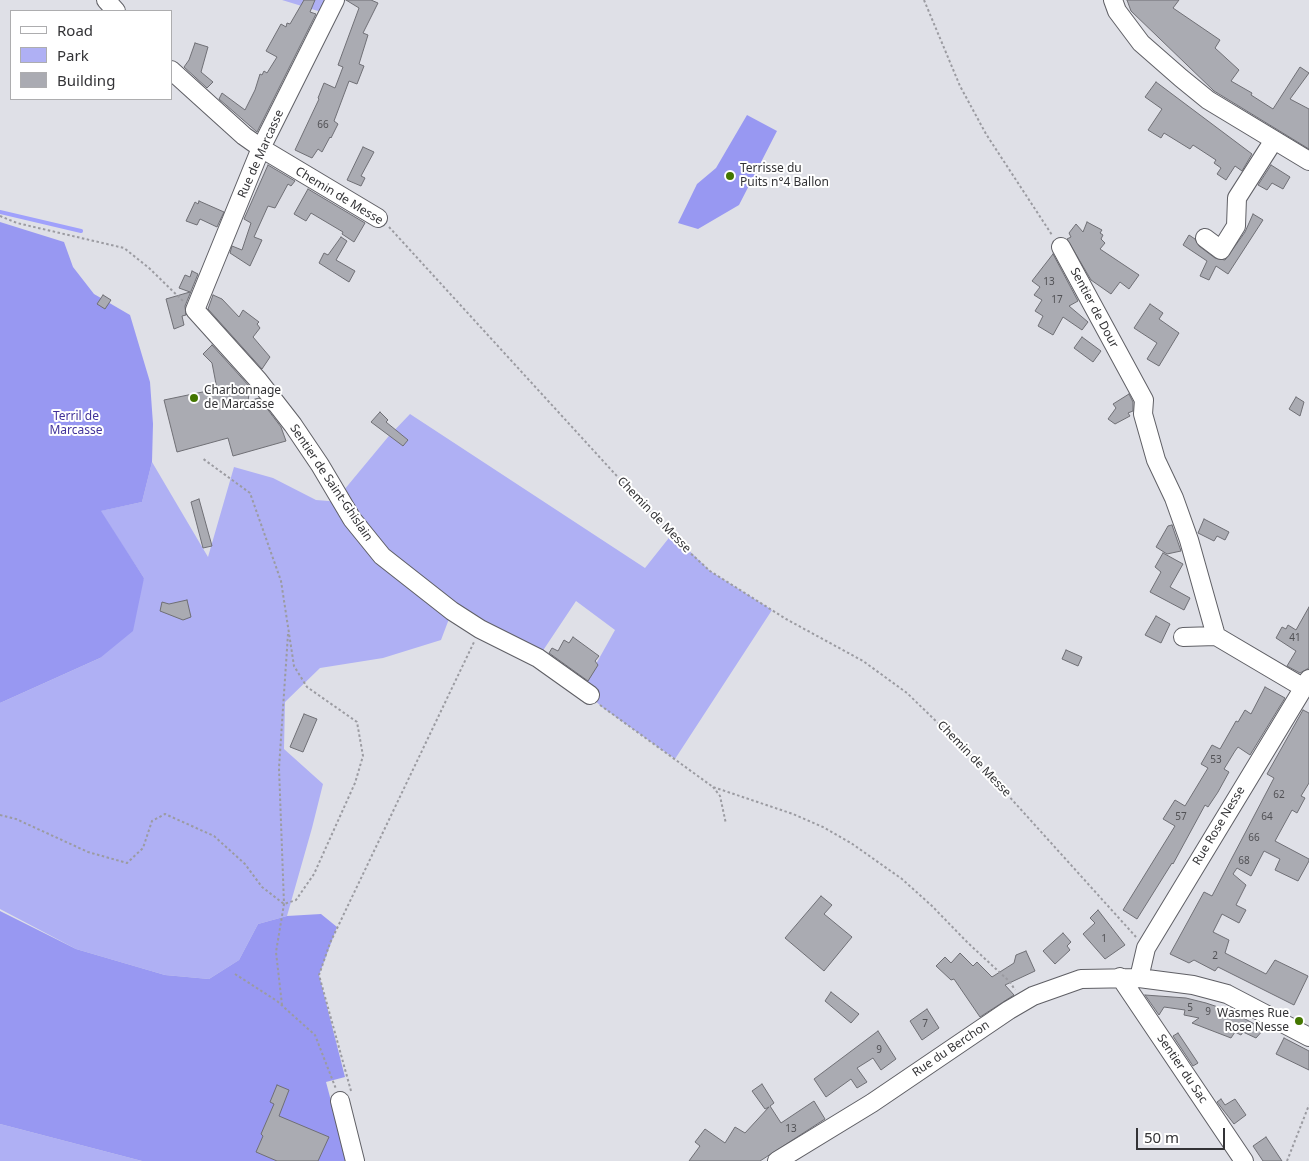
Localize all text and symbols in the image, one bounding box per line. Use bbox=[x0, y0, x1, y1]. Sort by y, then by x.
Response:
legend bbox=[10, 10, 172, 100]
text: Road bbox=[57, 20, 93, 40]
text: Park bbox=[57, 45, 89, 65]
text: Building bbox=[57, 70, 115, 90]
street label: Rue de Marcasse bbox=[235, 108, 287, 200]
house number: 66 bbox=[317, 119, 329, 131]
place label: Terrisse du Puits n°4 Ballon bbox=[740, 162, 829, 190]
street label: Chemin de Messe bbox=[293, 164, 385, 228]
marker: Terrisse du Puits n°4 Ballon bbox=[724, 170, 736, 182]
street label: Sentier de Dour bbox=[1067, 265, 1121, 351]
house number: 13 bbox=[1043, 276, 1055, 288]
house number: 17 bbox=[1051, 294, 1063, 306]
place label: Charbonnage de Marcasse bbox=[204, 384, 281, 412]
marker: Charbonnage de Marcasse bbox=[188, 392, 200, 404]
park label: Terril de Marcasse bbox=[49, 410, 103, 438]
street label: Sentier de Saint-Ghislain bbox=[287, 422, 375, 544]
street label: Chemin de Messe bbox=[614, 474, 694, 556]
house number: 41 bbox=[1289, 632, 1301, 644]
street label: Chemin de Messe bbox=[934, 718, 1014, 800]
house number: 53 bbox=[1210, 754, 1222, 766]
street label: Rue Rose Nesse bbox=[1190, 784, 1248, 868]
house number: 62 bbox=[1273, 789, 1285, 801]
house number: 57 bbox=[1175, 811, 1187, 823]
house number: 64 bbox=[1261, 811, 1273, 823]
house number: 66 bbox=[1248, 832, 1260, 844]
house number: 68 bbox=[1238, 855, 1250, 867]
house number: 1 bbox=[1101, 933, 1107, 945]
house number: 2 bbox=[1212, 950, 1218, 962]
house number: 5 bbox=[1187, 1002, 1193, 1014]
house number: 9 bbox=[1205, 1006, 1211, 1018]
place label: Wasmes Rue Rose Nesse bbox=[1217, 1007, 1289, 1035]
marker: Wasmes Rue Rose Nesse bbox=[1293, 1015, 1305, 1027]
street label: Rue du Berchon bbox=[910, 1018, 992, 1080]
house number: 7 bbox=[922, 1018, 928, 1030]
street label: Sentier du Sac bbox=[1154, 1032, 1210, 1106]
house number: 9 bbox=[876, 1044, 882, 1056]
scale bar bbox=[1139, 1118, 1228, 1150]
house number: 13 bbox=[785, 1123, 797, 1135]
text: 50 m bbox=[1144, 1127, 1179, 1147]

